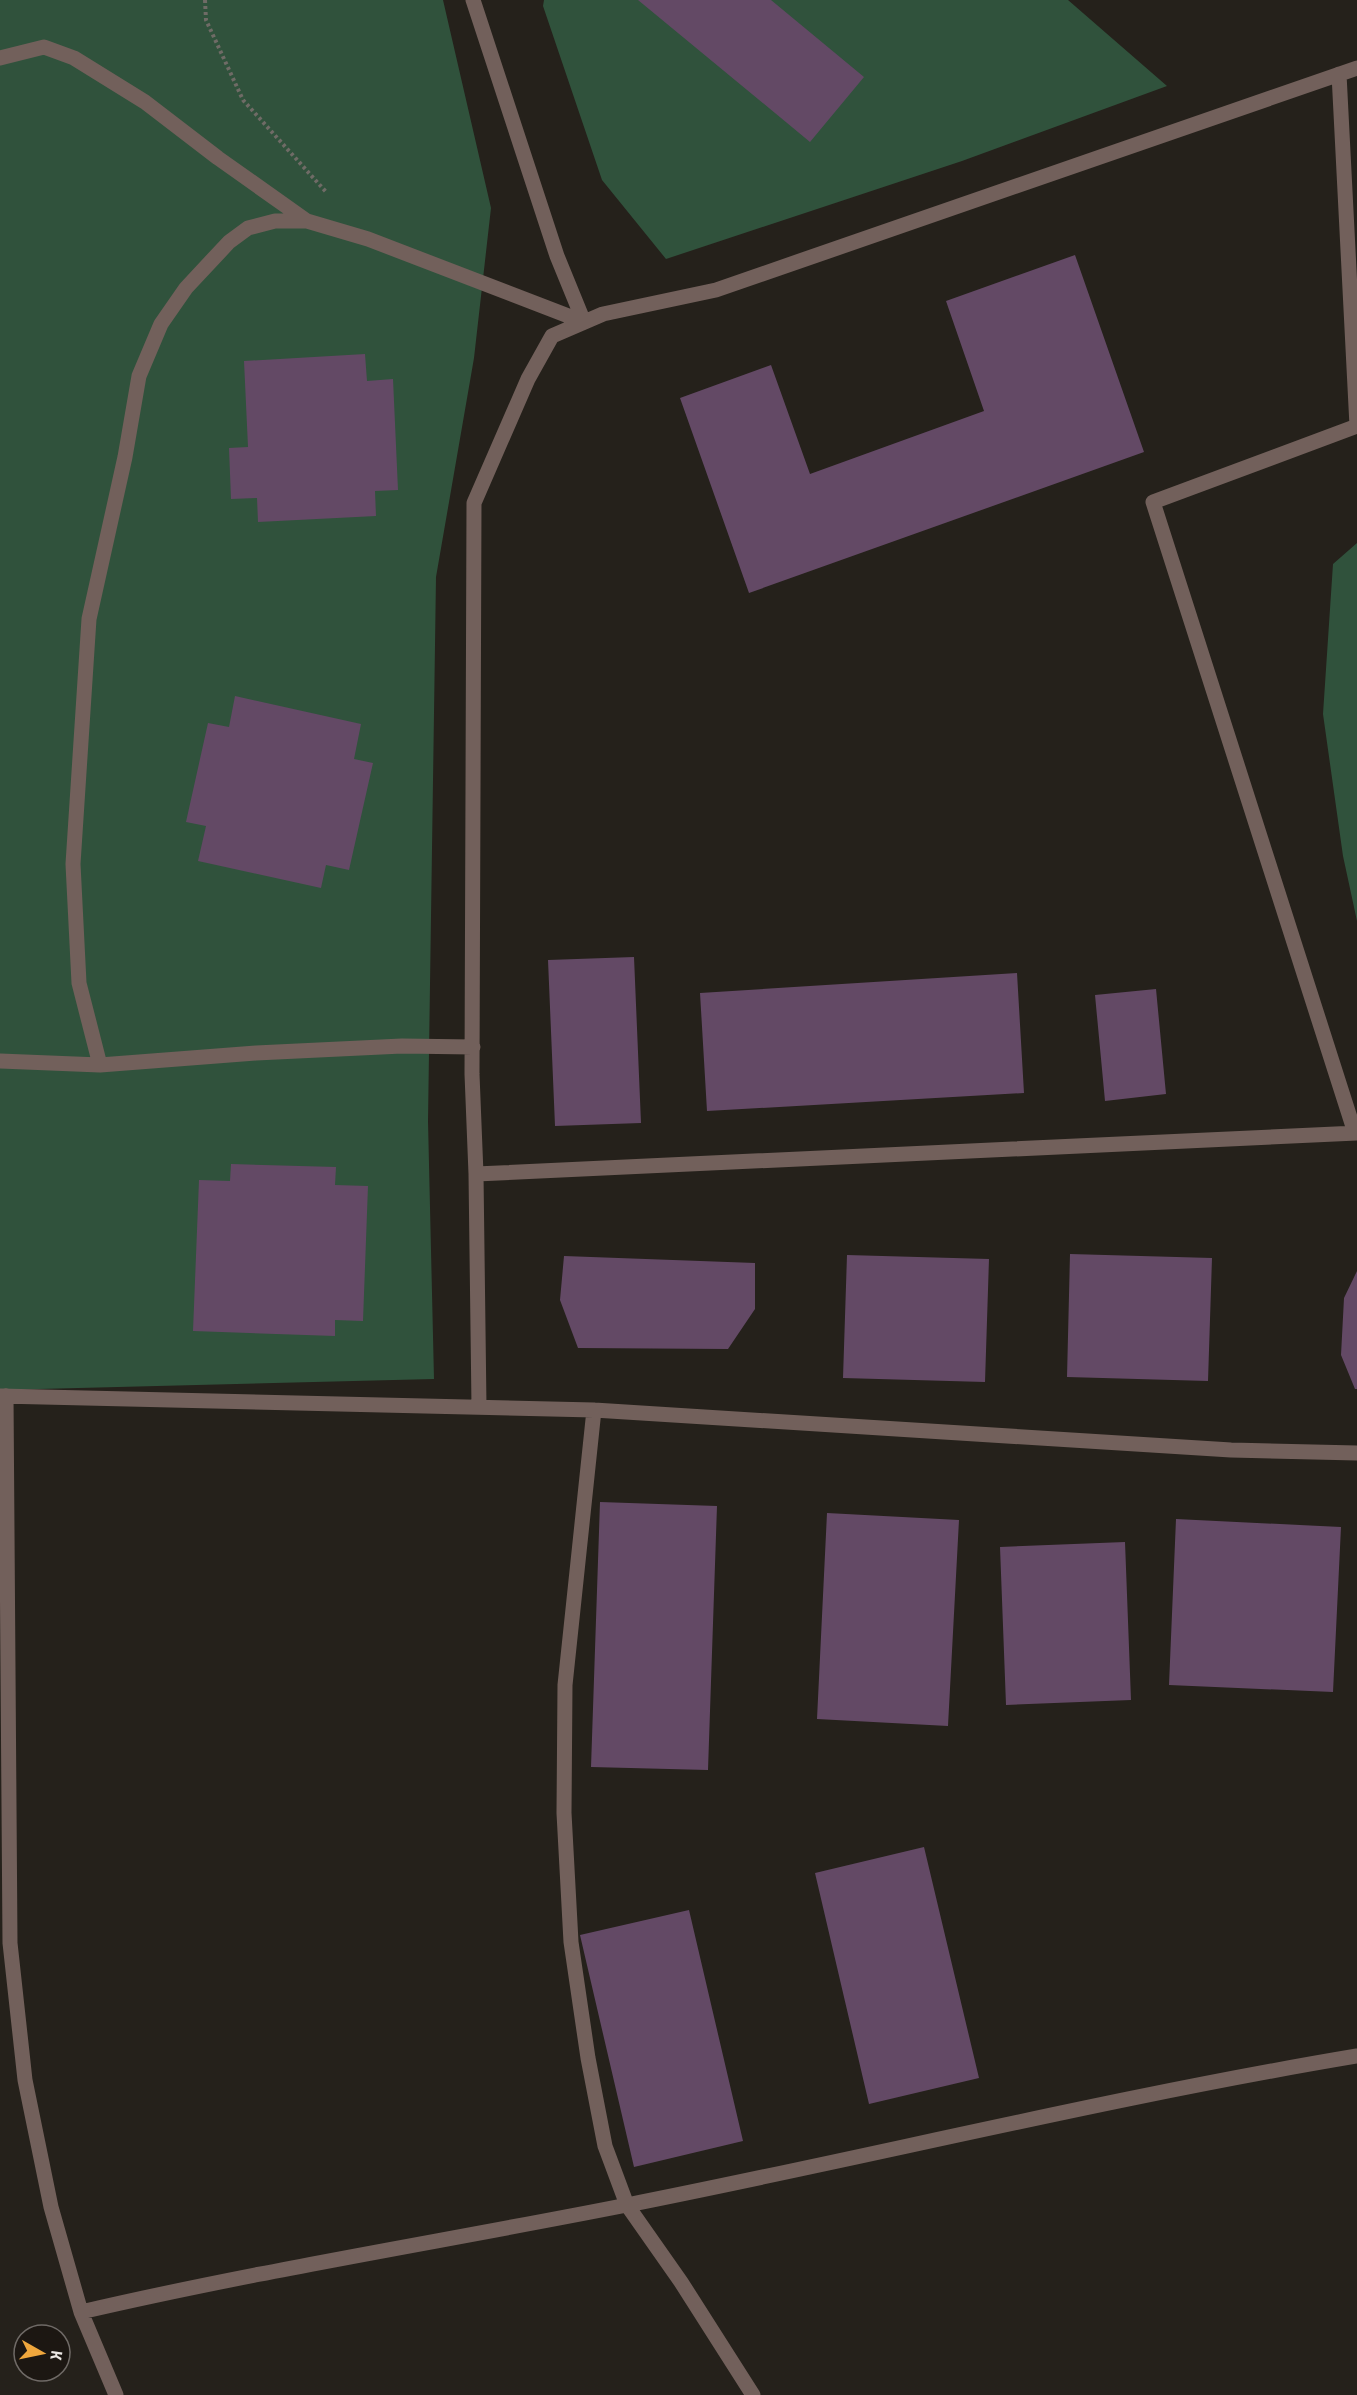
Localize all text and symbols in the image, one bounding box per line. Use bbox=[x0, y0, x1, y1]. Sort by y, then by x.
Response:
north arrow bbox=[12, 2323, 72, 2383]
text: K bbox=[44, 2349, 69, 2362]

